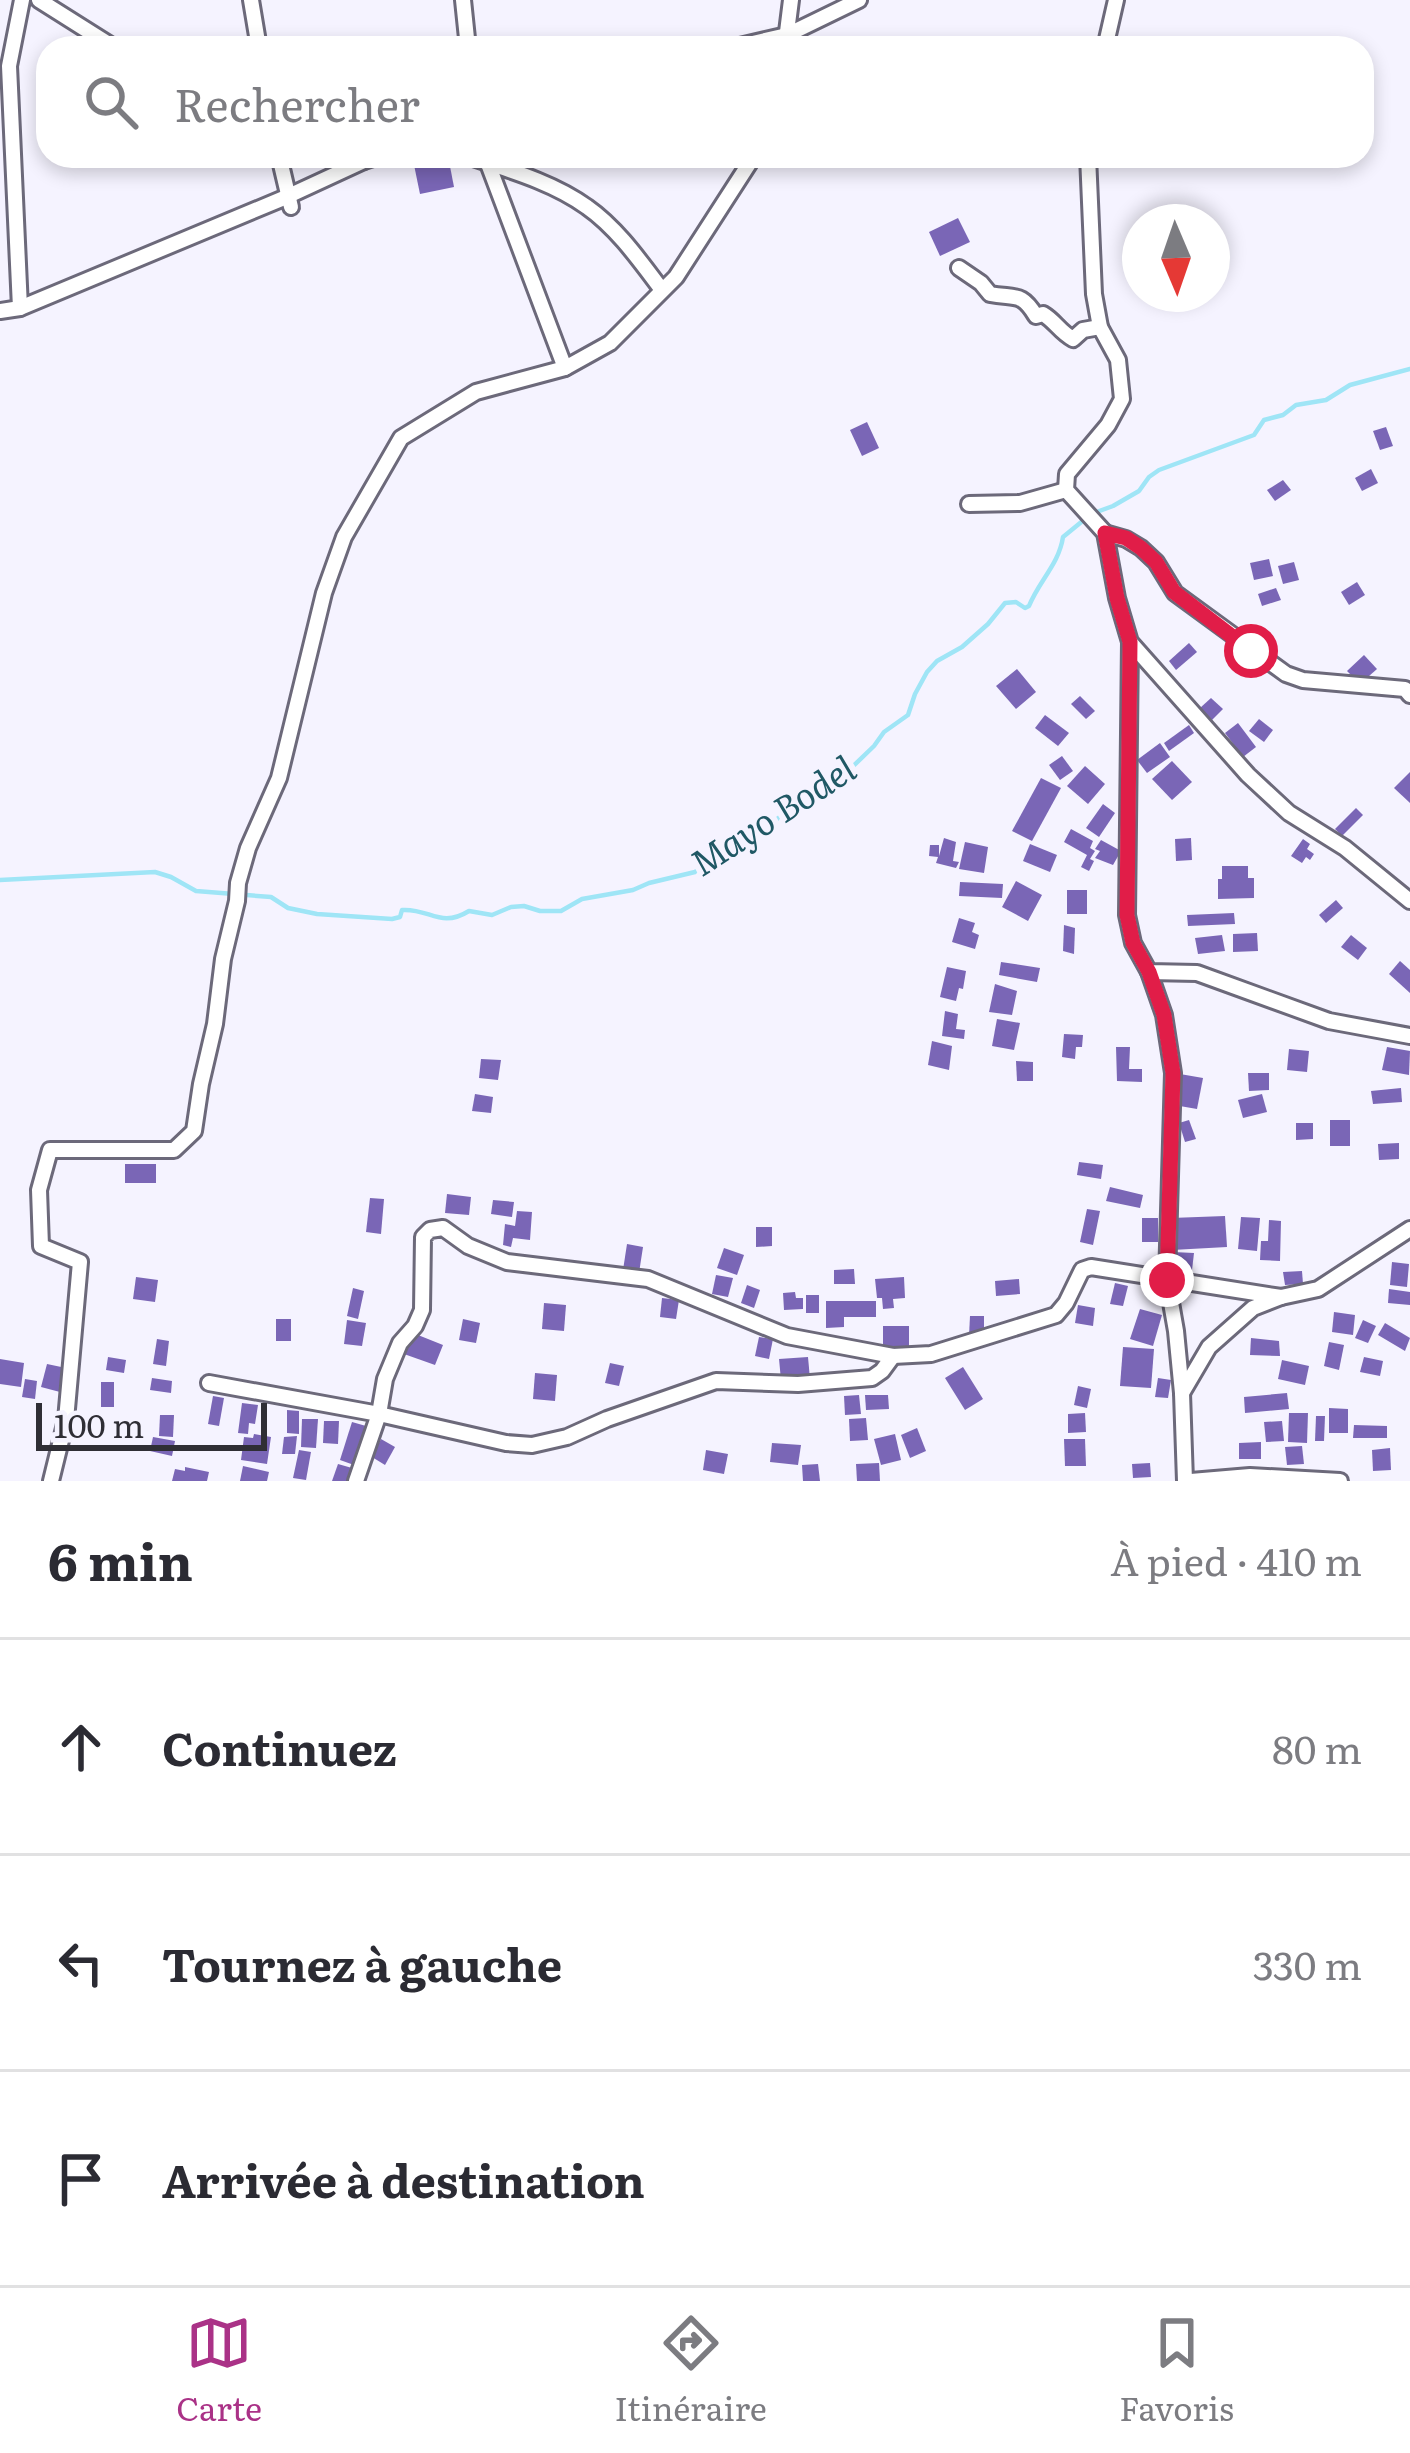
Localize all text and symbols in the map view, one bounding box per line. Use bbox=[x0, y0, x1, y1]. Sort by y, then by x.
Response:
search box bbox=[36, 36, 1374, 168]
icon: search bbox=[78, 69, 144, 135]
text: Rechercher bbox=[174, 69, 420, 136]
north arrow bbox=[1122, 204, 1230, 312]
route start bbox=[1224, 624, 1278, 678]
water label: Mayo Bodel bbox=[679, 740, 865, 887]
route end bbox=[1140, 1253, 1194, 1307]
scale bar bbox=[36, 1397, 267, 1450]
text: 100 m bbox=[54, 1399, 144, 1448]
text: 6 min bbox=[48, 1521, 193, 1597]
text: À pied · 410 m bbox=[1110, 1530, 1362, 1588]
text: Continuez bbox=[162, 1713, 397, 1780]
icon: ahead bbox=[48, 1714, 114, 1780]
text: 80 m bbox=[1272, 1718, 1362, 1776]
text: Tournez à gauche bbox=[162, 1929, 562, 1996]
icon: left bbox=[48, 1930, 114, 1996]
text: 330 m bbox=[1253, 1934, 1362, 1992]
text: Arrivée à destination bbox=[162, 2145, 645, 2212]
icon: arrive bbox=[48, 2146, 114, 2212]
tab: Carte bbox=[176, 2310, 262, 2431]
tab: Itinéraire bbox=[615, 2310, 767, 2431]
tab: Favoris bbox=[1119, 2310, 1234, 2431]

